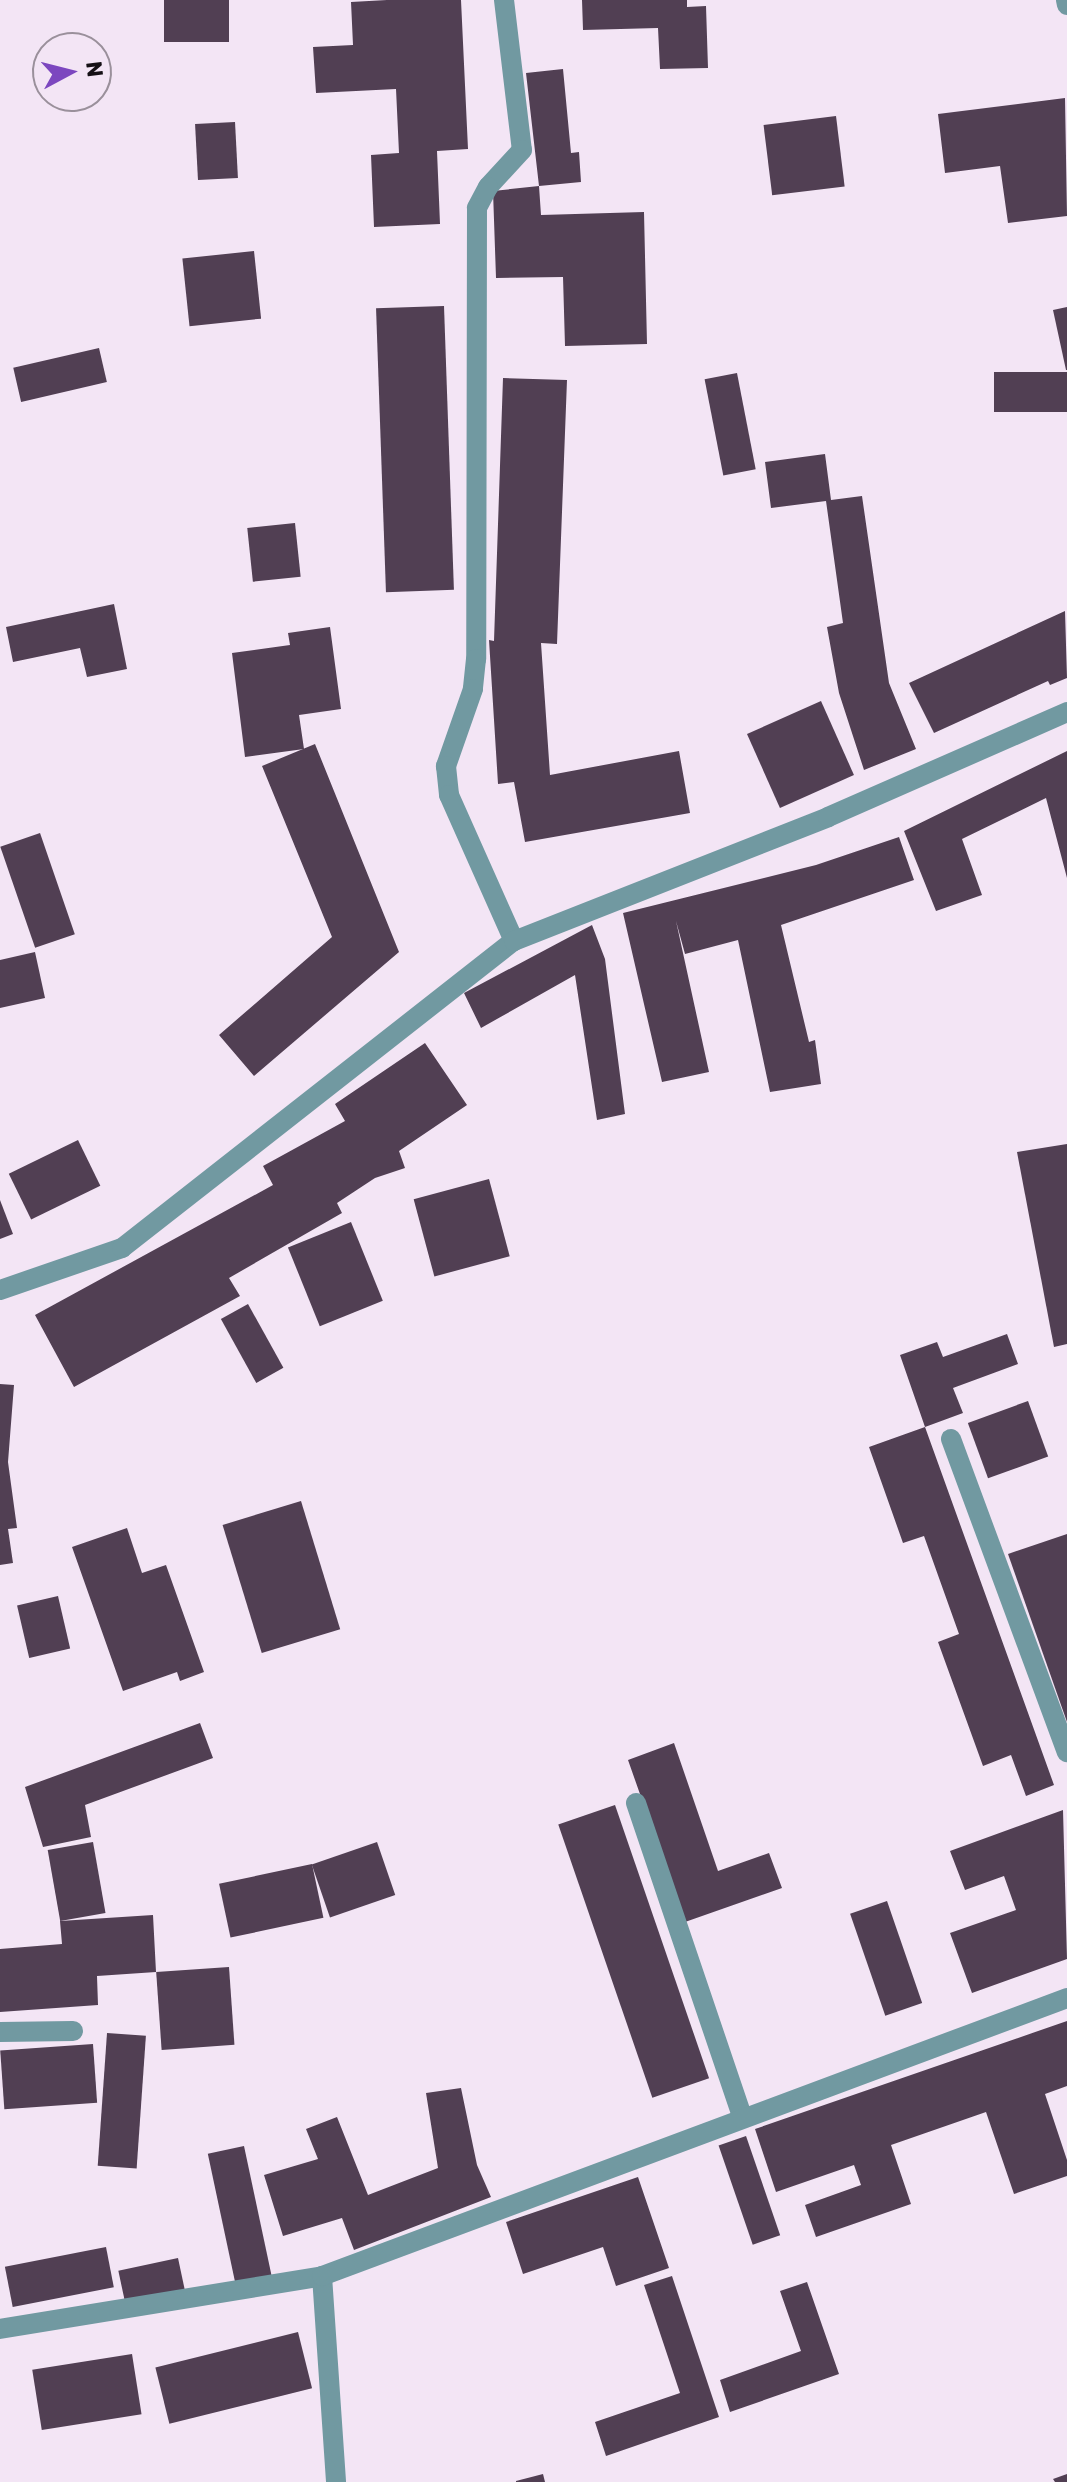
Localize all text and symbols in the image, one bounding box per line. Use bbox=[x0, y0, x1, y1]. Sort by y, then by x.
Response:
north arrow bbox=[32, 32, 112, 112]
text: N bbox=[80, 60, 109, 79]

